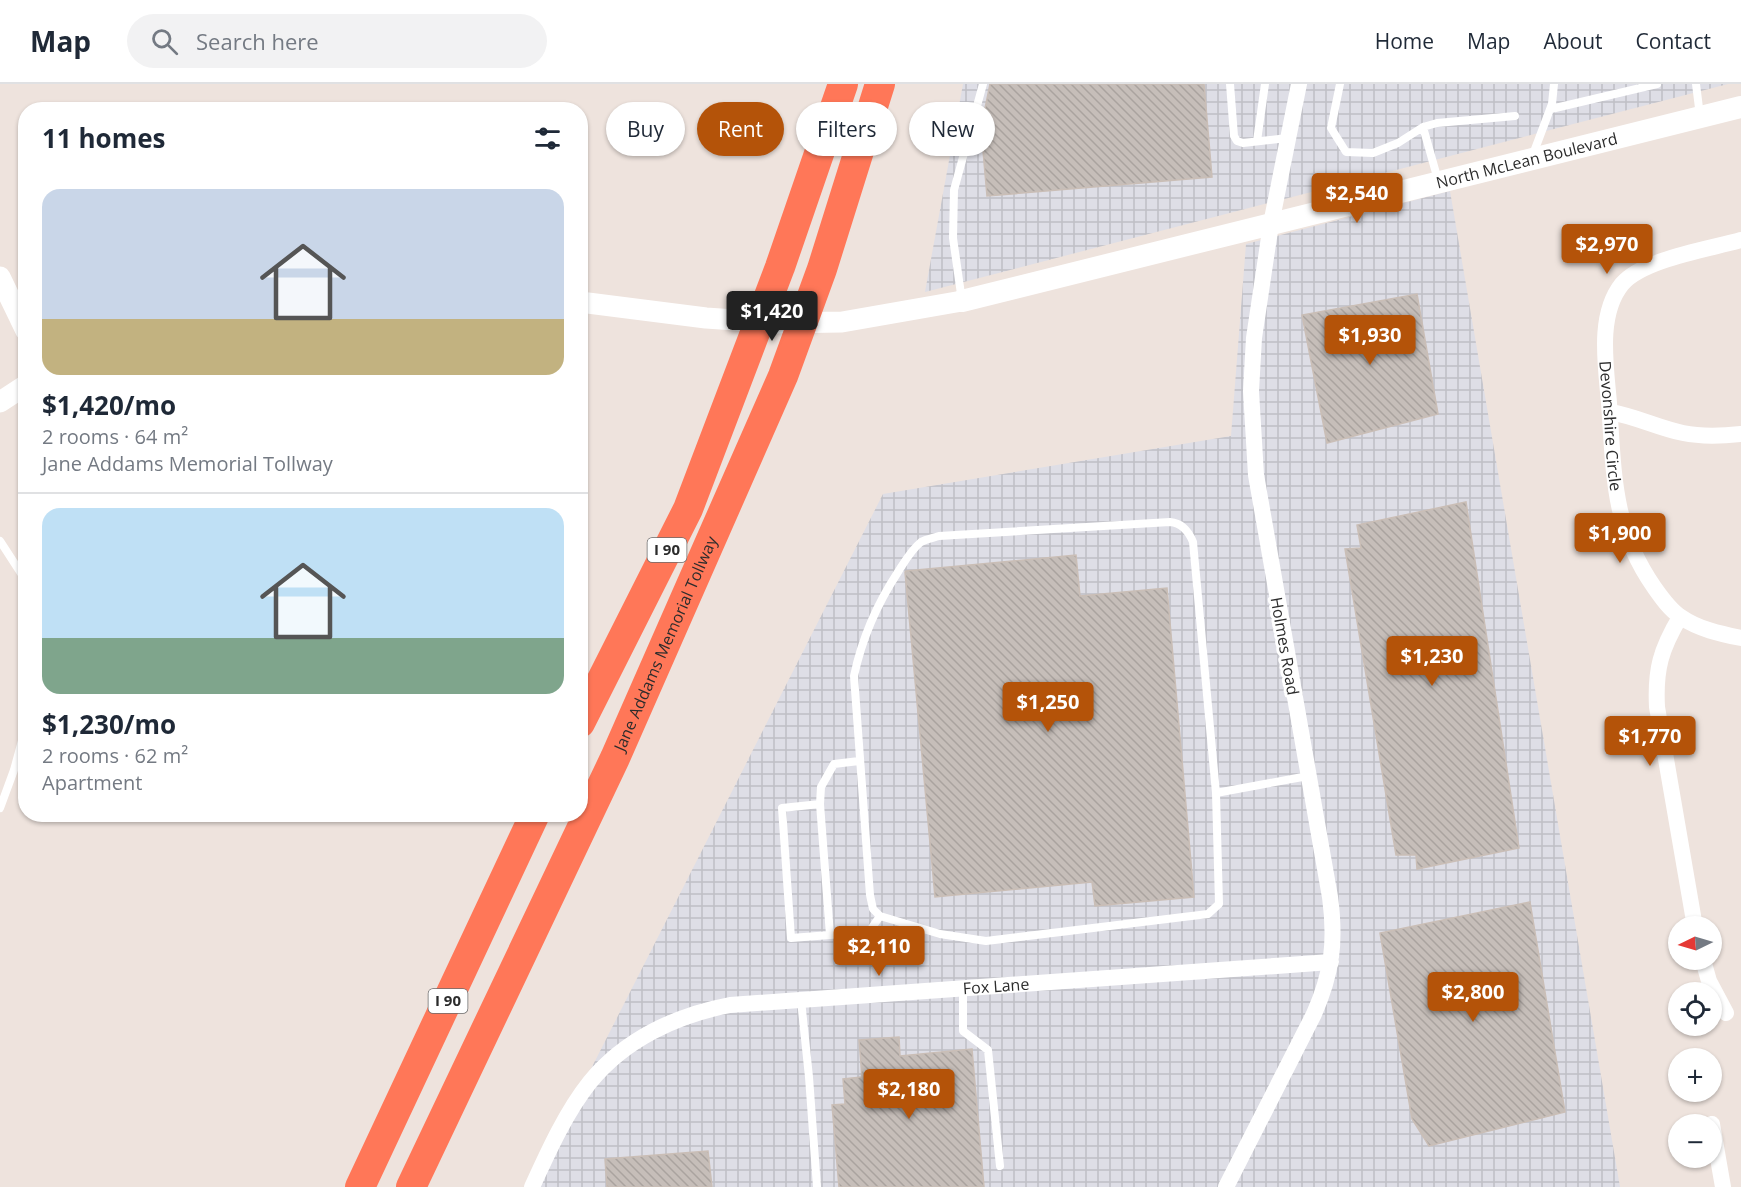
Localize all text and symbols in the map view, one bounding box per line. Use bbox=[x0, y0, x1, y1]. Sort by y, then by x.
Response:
search box bbox=[127, 14, 547, 68]
text: Map bbox=[30, 22, 91, 60]
icon: search bbox=[148, 25, 181, 58]
text: Search here bbox=[196, 26, 319, 56]
text: Home bbox=[1375, 27, 1434, 55]
text: Map bbox=[1467, 27, 1510, 55]
text: About bbox=[1543, 27, 1603, 55]
text: Contact bbox=[1636, 27, 1711, 55]
chip: Buy bbox=[606, 102, 685, 156]
chip: Rent bbox=[697, 102, 784, 156]
chip: Filters bbox=[796, 102, 897, 156]
chip: New bbox=[909, 102, 995, 156]
text: 11 homes bbox=[42, 120, 166, 156]
icon: filters bbox=[531, 122, 564, 155]
street label: North McLean Boulevard bbox=[1434, 127, 1620, 194]
pin: $2,540 bbox=[1308, 173, 1406, 224]
text: $2,540 bbox=[1326, 179, 1388, 206]
pin: $2,970 bbox=[1558, 224, 1656, 275]
icon: home bbox=[249, 228, 357, 336]
text: $2,970 bbox=[1576, 230, 1638, 257]
pin: $1,420 bbox=[723, 291, 821, 342]
text: $1,420 bbox=[741, 297, 803, 324]
pin: $1,930 bbox=[1321, 315, 1419, 366]
text: $1,930 bbox=[1339, 321, 1401, 348]
street label: Devonshire Circle bbox=[1594, 360, 1627, 492]
text: $1,420/mo bbox=[42, 387, 176, 423]
text: 2 rooms · 64 m² bbox=[42, 423, 188, 450]
text: Jane Addams Memorial Tollway bbox=[42, 450, 333, 477]
pin: $1,900 bbox=[1571, 513, 1669, 564]
text: $1,900 bbox=[1589, 519, 1651, 546]
street label: Jane Addams Memorial Tollway bbox=[608, 532, 723, 756]
road number: I 90 bbox=[648, 538, 686, 562]
icon: home bbox=[249, 547, 357, 655]
street label: Holmes Road bbox=[1266, 595, 1304, 697]
pin: $1,230 bbox=[1383, 636, 1481, 687]
text: $1,230 bbox=[1401, 642, 1463, 669]
pin: $1,250 bbox=[999, 682, 1097, 733]
text: $1,250 bbox=[1017, 688, 1079, 715]
text: $1,230/mo bbox=[42, 706, 176, 742]
pin: $1,770 bbox=[1601, 716, 1699, 767]
text: $1,770 bbox=[1619, 722, 1681, 749]
text: 2 rooms · 62 m² bbox=[42, 742, 188, 769]
text: Apartment bbox=[42, 769, 142, 796]
north arrow bbox=[1668, 916, 1722, 970]
map controls bbox=[1668, 916, 1722, 1168]
pin: $2,110 bbox=[830, 926, 928, 977]
text: $2,110 bbox=[848, 932, 910, 959]
pin: $2,800 bbox=[1424, 972, 1522, 1023]
street label: Fox Lane bbox=[962, 973, 1030, 999]
text: $2,800 bbox=[1442, 978, 1504, 1005]
button: locate bbox=[1668, 982, 1722, 1036]
road number: I 90 bbox=[428, 989, 468, 1013]
button: + bbox=[1668, 1048, 1722, 1102]
pin: $2,180 bbox=[860, 1069, 958, 1120]
text: $2,180 bbox=[878, 1075, 940, 1102]
button: − bbox=[1668, 1114, 1722, 1168]

